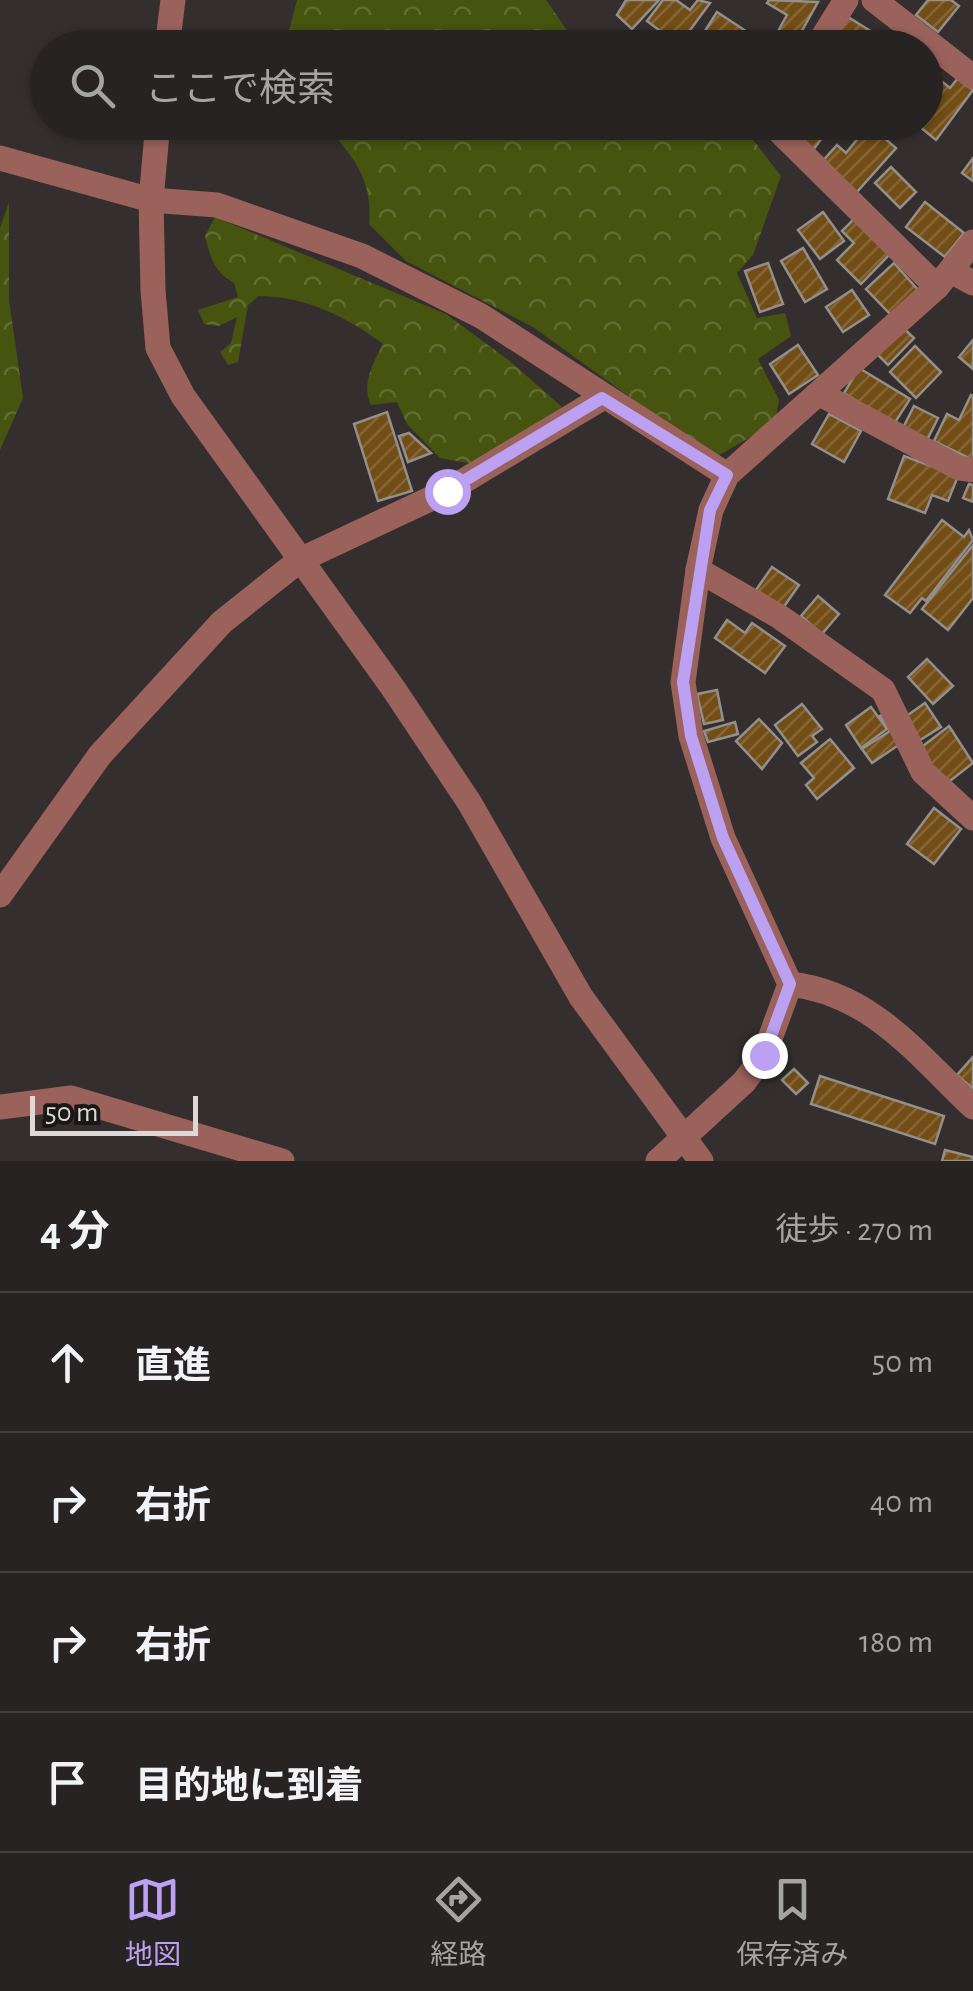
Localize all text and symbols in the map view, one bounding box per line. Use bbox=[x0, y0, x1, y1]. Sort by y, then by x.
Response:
search box bbox=[30, 30, 943, 140]
icon: search bbox=[65, 58, 120, 113]
text: ここで検索 bbox=[145, 71, 335, 109]
route start bbox=[425, 469, 471, 515]
route end bbox=[742, 1033, 788, 1079]
scale bar bbox=[30, 1091, 198, 1136]
text: 50 m bbox=[45, 1099, 99, 1127]
text: 4 分 bbox=[40, 1211, 109, 1253]
text: 徒歩 · 270 m bbox=[775, 1214, 933, 1246]
icon: ahead bbox=[40, 1335, 95, 1390]
text: 50 m bbox=[872, 1346, 933, 1378]
text: 直進 bbox=[135, 1348, 211, 1386]
icon: right bbox=[40, 1475, 95, 1530]
text: 40 m bbox=[870, 1486, 933, 1518]
text: 右折 bbox=[135, 1488, 211, 1526]
icon: right bbox=[40, 1615, 95, 1670]
text: 180 m bbox=[859, 1626, 933, 1658]
text: 右折 bbox=[135, 1628, 211, 1666]
icon: arrive bbox=[40, 1755, 95, 1810]
text: 目的地に到着 bbox=[135, 1768, 363, 1806]
tab: 地図 bbox=[125, 1872, 181, 1973]
tab: 経路 bbox=[430, 1872, 486, 1973]
tab: 保存済み bbox=[736, 1872, 848, 1973]

